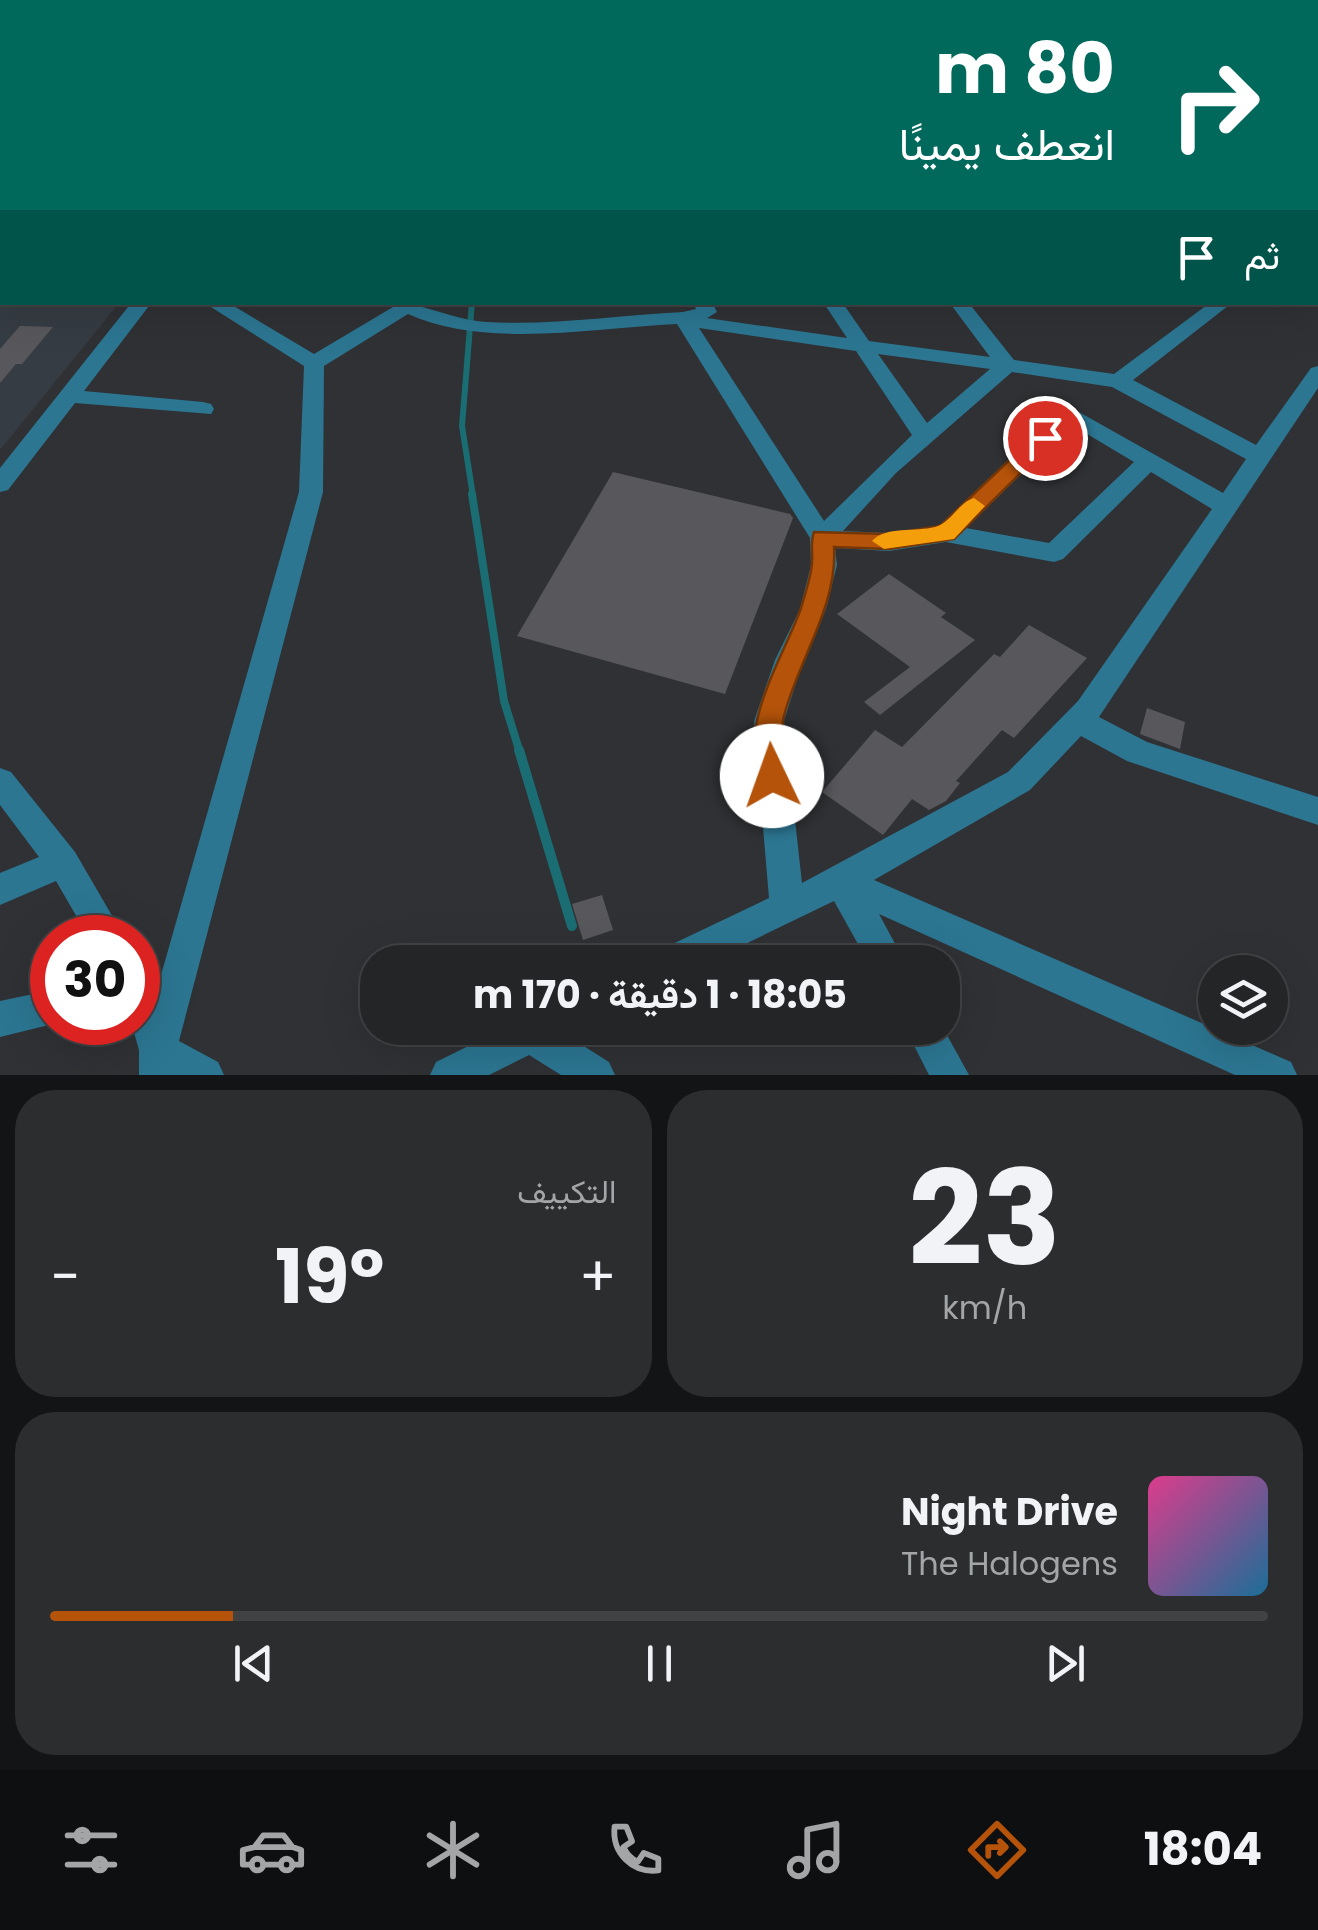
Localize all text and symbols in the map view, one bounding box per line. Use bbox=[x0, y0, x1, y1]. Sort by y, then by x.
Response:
text: 80 m bbox=[935, 19, 1115, 118]
icon: right bbox=[1150, 40, 1280, 170]
text: انعطف يمينًا bbox=[899, 113, 1115, 176]
text: ثم bbox=[1244, 229, 1280, 282]
icon: arrive bbox=[1169, 230, 1224, 285]
pin bbox=[1003, 396, 1088, 481]
icon: arrive bbox=[1018, 411, 1073, 466]
position arrow bbox=[720, 724, 824, 828]
speed limit sign: 30 bbox=[30, 915, 160, 1045]
map controls bbox=[1198, 955, 1288, 1045]
button: layers bbox=[1198, 955, 1288, 1045]
text: 18:05 · 1 دقيقة · 170 m bbox=[473, 968, 847, 1021]
text: 23 bbox=[908, 1127, 1061, 1310]
text: التكييف bbox=[517, 1169, 617, 1214]
text: 19° bbox=[275, 1224, 384, 1329]
text: − bbox=[50, 1238, 80, 1315]
text: + bbox=[579, 1238, 616, 1315]
text: km/h bbox=[942, 1285, 1027, 1330]
text: Night Drive bbox=[901, 1485, 1118, 1538]
text: The Halogens bbox=[901, 1541, 1118, 1586]
icon: previous bbox=[226, 1636, 281, 1691]
icon: pause bbox=[632, 1636, 687, 1691]
icon: next bbox=[1038, 1636, 1093, 1691]
icon: filters bbox=[56, 1815, 126, 1885]
icon: car bbox=[237, 1815, 307, 1885]
icon: climate bbox=[418, 1815, 488, 1885]
icon: phone bbox=[600, 1815, 670, 1885]
icon: music bbox=[781, 1815, 851, 1885]
icon: directions bbox=[962, 1815, 1032, 1885]
text: 18:04 bbox=[1144, 1818, 1262, 1881]

